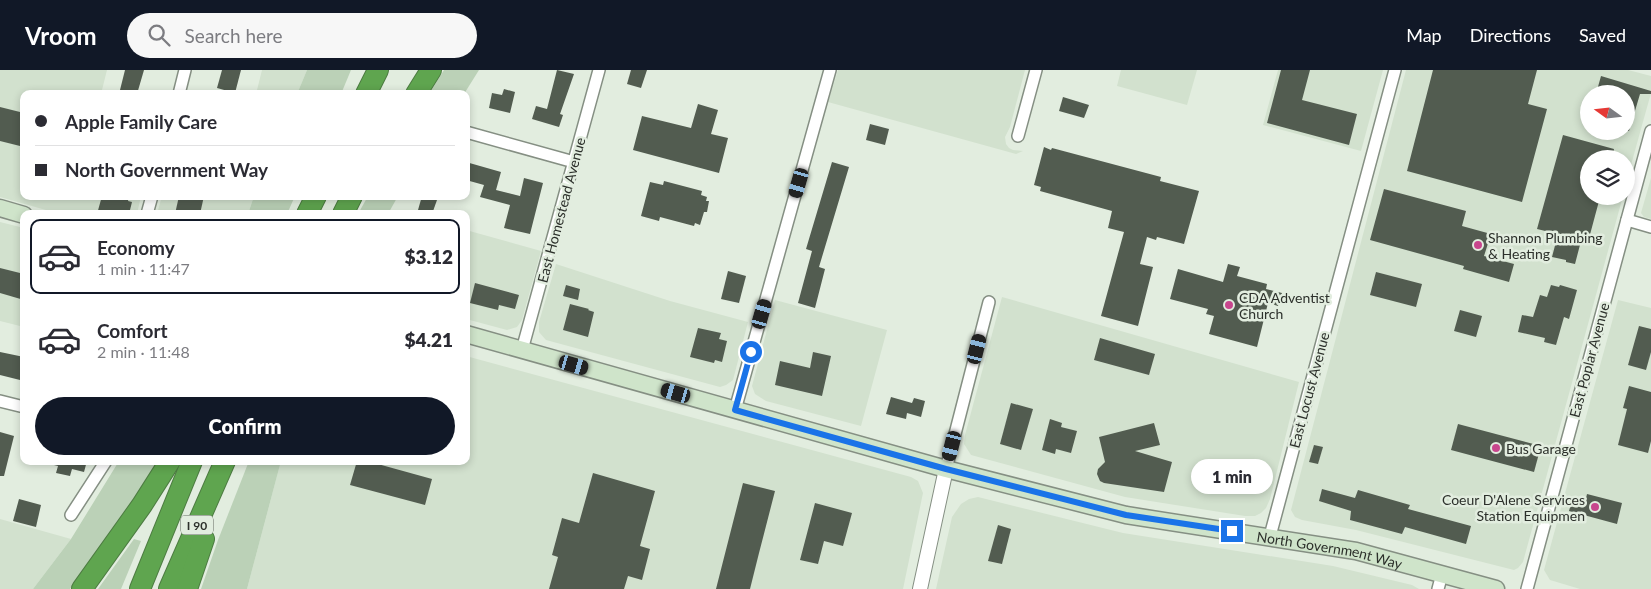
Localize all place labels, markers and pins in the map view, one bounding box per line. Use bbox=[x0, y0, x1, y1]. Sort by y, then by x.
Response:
place label: Shannon Plumbing & Heating bbox=[1488, 229, 1603, 262]
marker: Shannon Plumbing & Heating bbox=[1472, 239, 1484, 251]
place label: CDA Adventist Church bbox=[1239, 289, 1330, 322]
marker: CDA Adventist Church bbox=[1223, 299, 1235, 311]
place label: Bus Garage bbox=[1506, 440, 1576, 457]
marker: Bus Garage bbox=[1490, 442, 1502, 454]
place label: Coeur D'Alene Services Station Equipmen bbox=[1442, 491, 1585, 524]
marker: Coeur D'Alene Services Station Equipmen bbox=[1589, 501, 1601, 513]

